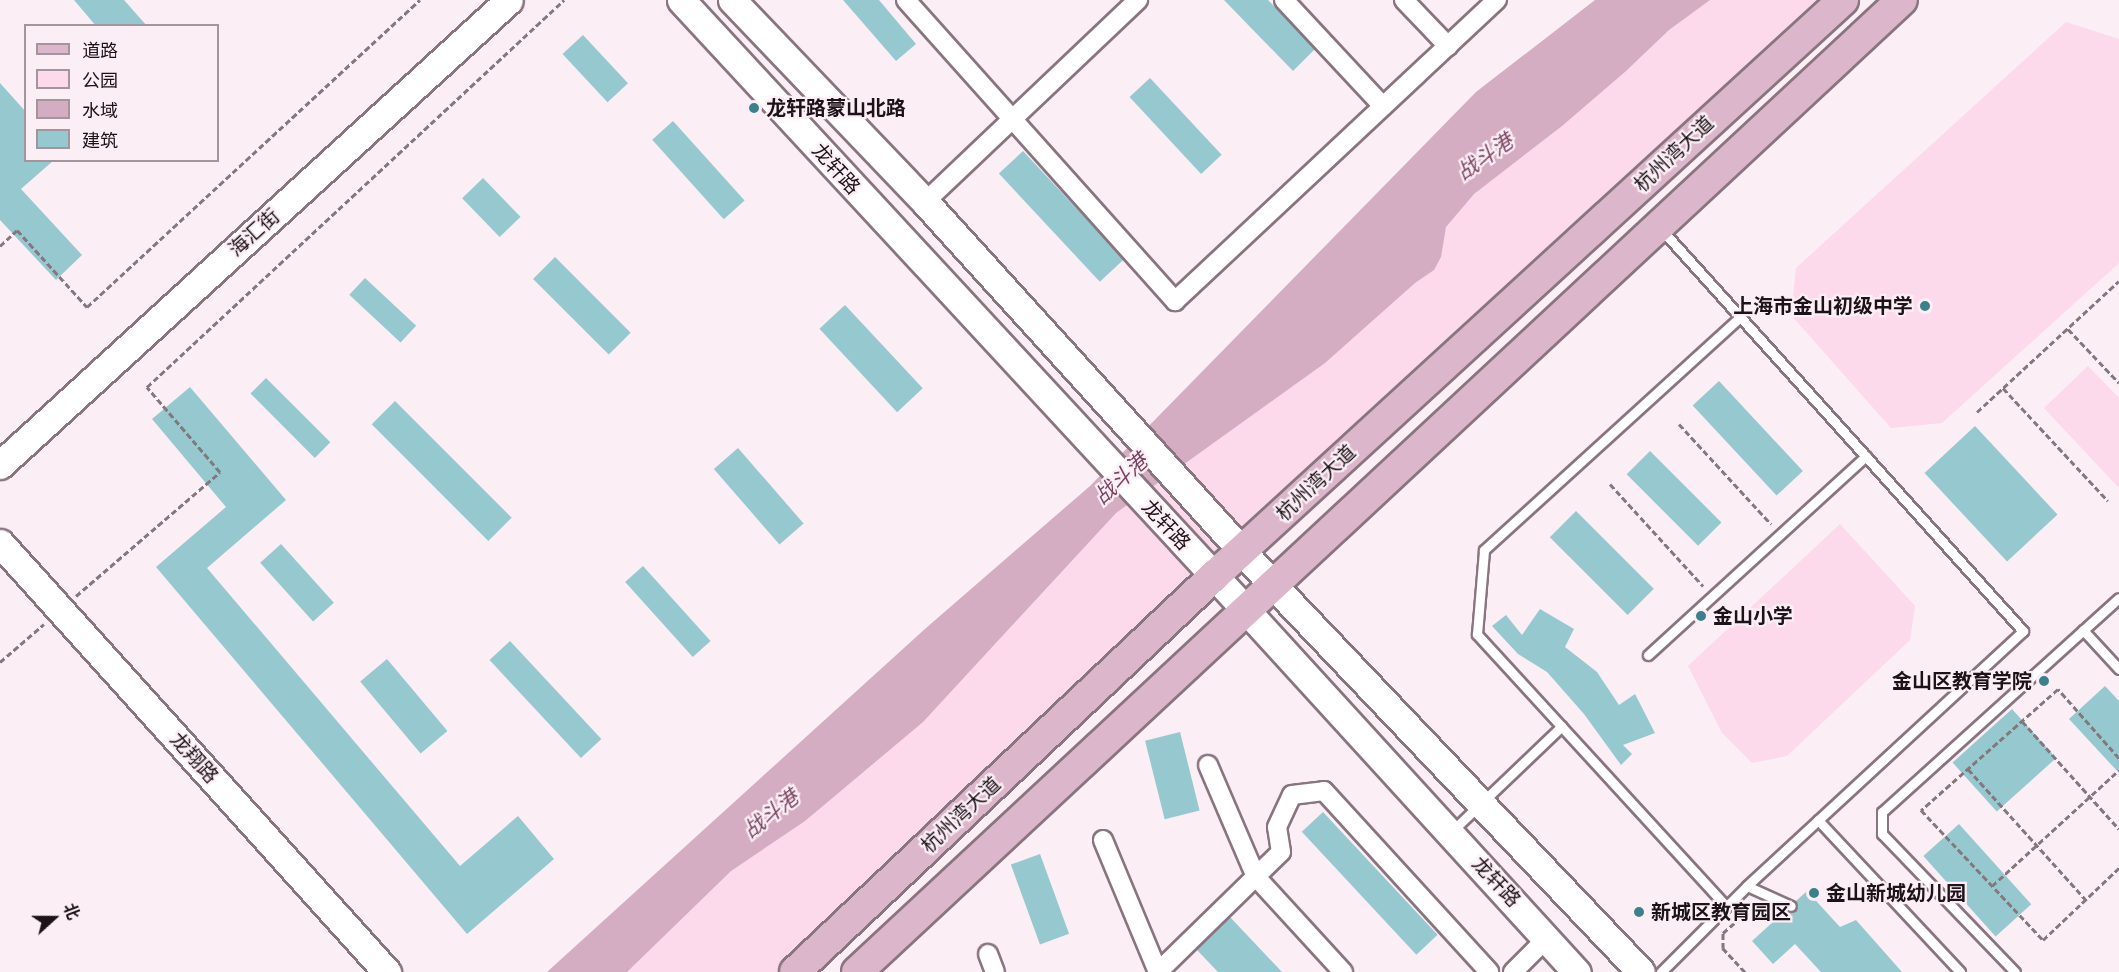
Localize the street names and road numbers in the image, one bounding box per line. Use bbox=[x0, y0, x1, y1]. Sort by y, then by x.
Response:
street label: 杭州湾大道 bbox=[1629, 111, 1719, 197]
street label: 龙轩路 bbox=[807, 139, 865, 199]
street label: 海汇街 bbox=[224, 204, 284, 262]
street label: 杭州湾大道 bbox=[1271, 440, 1361, 526]
street label: 龙轩路 bbox=[1137, 495, 1195, 555]
street label: 龙翔路 bbox=[165, 728, 223, 788]
street label: 杭州湾大道 bbox=[916, 772, 1006, 858]
street label: 龙轩路 bbox=[1467, 852, 1525, 912]

